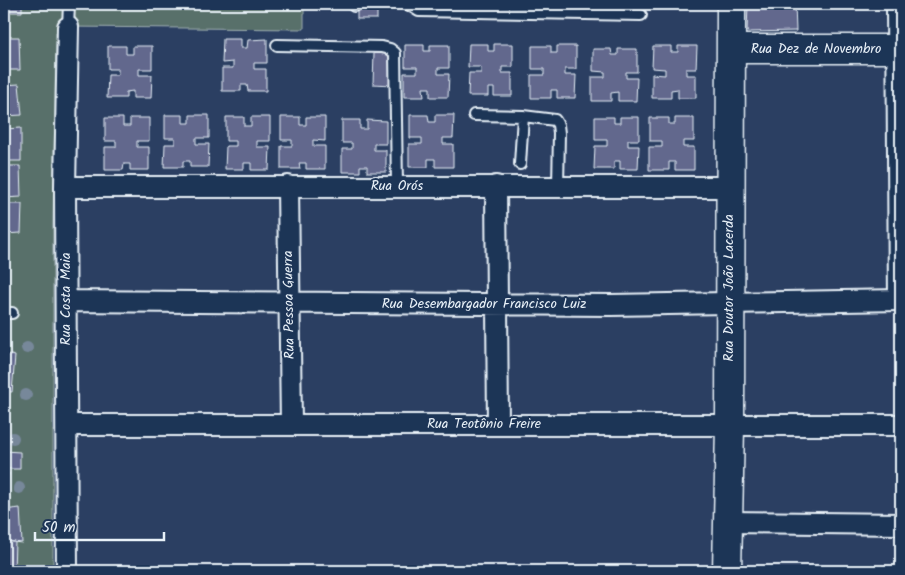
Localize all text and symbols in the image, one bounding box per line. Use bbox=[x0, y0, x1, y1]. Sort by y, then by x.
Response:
street label: Rua Dez de Novembro bbox=[751, 38, 881, 60]
street label: Rua Orós bbox=[371, 175, 423, 197]
street label: Rua Doutor João Lacerda bbox=[718, 214, 740, 362]
street label: Rua Pessoa Guerra bbox=[277, 250, 301, 360]
street label: Rua Costa Maia bbox=[55, 253, 77, 345]
street label: Rua Desembargador Francisco Luiz bbox=[382, 293, 586, 315]
street label: Rua Teotônio Freire bbox=[427, 413, 542, 435]
scale bar bbox=[35, 510, 164, 542]
text: 50 m bbox=[42, 516, 76, 540]

